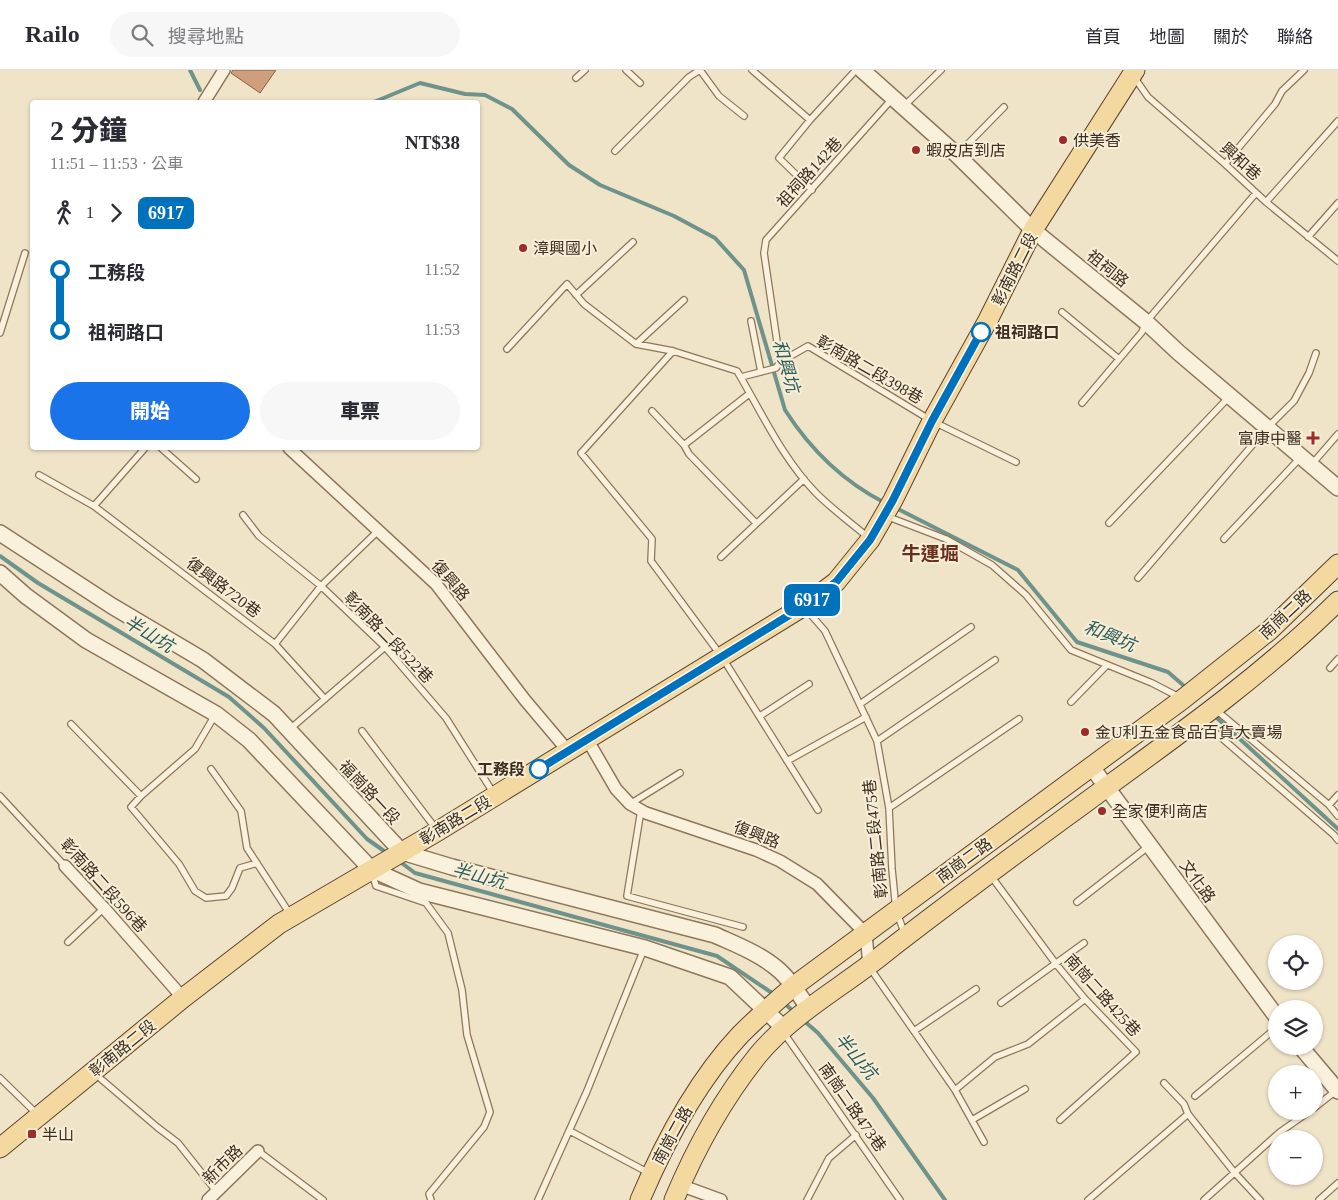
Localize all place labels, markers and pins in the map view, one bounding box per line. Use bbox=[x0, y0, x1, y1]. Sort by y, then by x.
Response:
place label: 供美香 bbox=[1073, 132, 1121, 149]
marker: 供美香 bbox=[1057, 134, 1069, 146]
place label: 蝦皮店到店 bbox=[926, 142, 1006, 159]
marker: 蝦皮店到店 bbox=[910, 144, 922, 156]
place label: 漳興國小 bbox=[533, 240, 597, 257]
marker: 漳興國小 bbox=[517, 242, 529, 254]
marker: 祖祠路口 bbox=[971, 322, 991, 342]
place label: 祖祠路口 bbox=[995, 324, 1059, 341]
place label: 富康中醫 bbox=[1238, 430, 1302, 447]
marker: 富康中醫 bbox=[1306, 431, 1320, 445]
place label: 金U利五金食品百貨大賣場 bbox=[1095, 724, 1283, 741]
marker: 金U利五金食品百貨大賣場 bbox=[1079, 726, 1091, 738]
marker: 工務段 bbox=[529, 759, 549, 779]
place label: 工務段 bbox=[477, 761, 525, 778]
place label: 全家便利商店 bbox=[1112, 803, 1208, 820]
marker: 全家便利商店 bbox=[1096, 805, 1108, 817]
place label: 半山 bbox=[42, 1126, 74, 1143]
marker: 半山 bbox=[26, 1128, 38, 1140]

